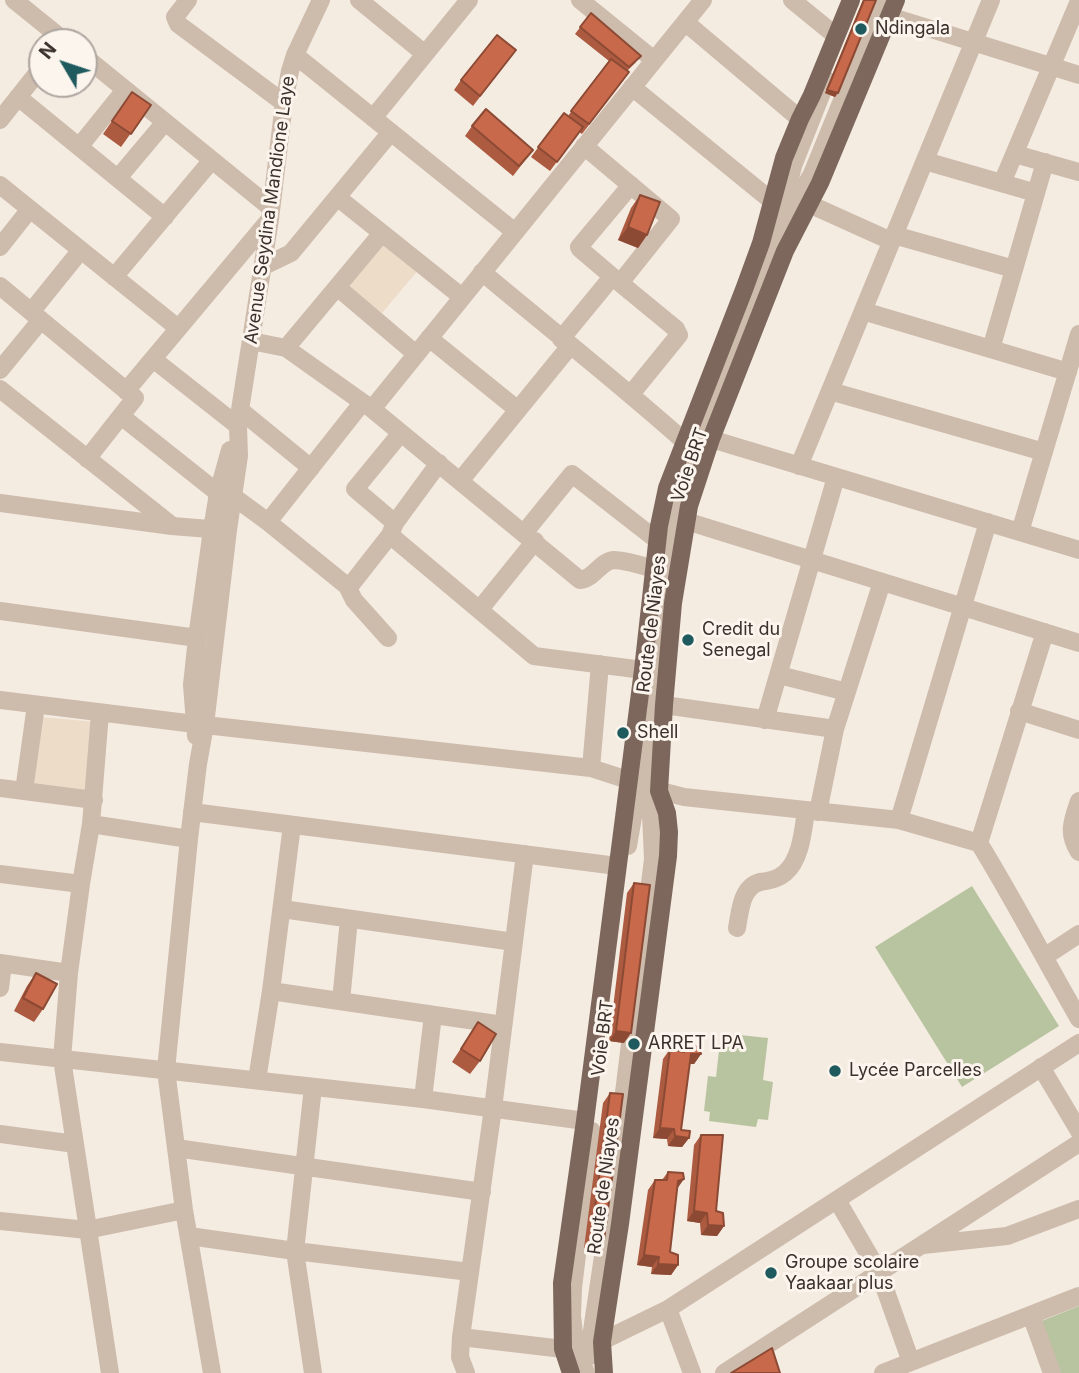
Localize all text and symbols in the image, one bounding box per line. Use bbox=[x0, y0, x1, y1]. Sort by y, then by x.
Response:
place label: Ndingala bbox=[875, 18, 950, 40]
marker: Ndingala bbox=[853, 21, 869, 37]
north arrow bbox=[28, 28, 98, 98]
text: N bbox=[34, 38, 61, 64]
street label: Avenue Seydina Mandione Laye bbox=[240, 75, 300, 345]
street label: Voie BRT bbox=[667, 425, 713, 505]
street label: Route de Niayes bbox=[633, 554, 671, 694]
place label: Credit du Senegal bbox=[702, 619, 780, 662]
marker: Credit du Senegal bbox=[680, 632, 696, 648]
place label: Shell bbox=[637, 722, 678, 744]
marker: Shell bbox=[615, 725, 631, 741]
street label: Voie BRT bbox=[588, 998, 618, 1078]
place label: ARRET LPA bbox=[648, 1033, 744, 1055]
marker: ARRET LPA bbox=[626, 1036, 642, 1052]
place label: Lycée Parcelles bbox=[849, 1060, 982, 1082]
marker: Lycée Parcelles bbox=[827, 1063, 843, 1079]
street label: Route de Niayes bbox=[584, 1116, 624, 1256]
place label: Groupe scolaire Yaakaar plus bbox=[785, 1252, 919, 1294]
marker: Groupe scolaire Yaakaar plus bbox=[763, 1265, 779, 1281]

